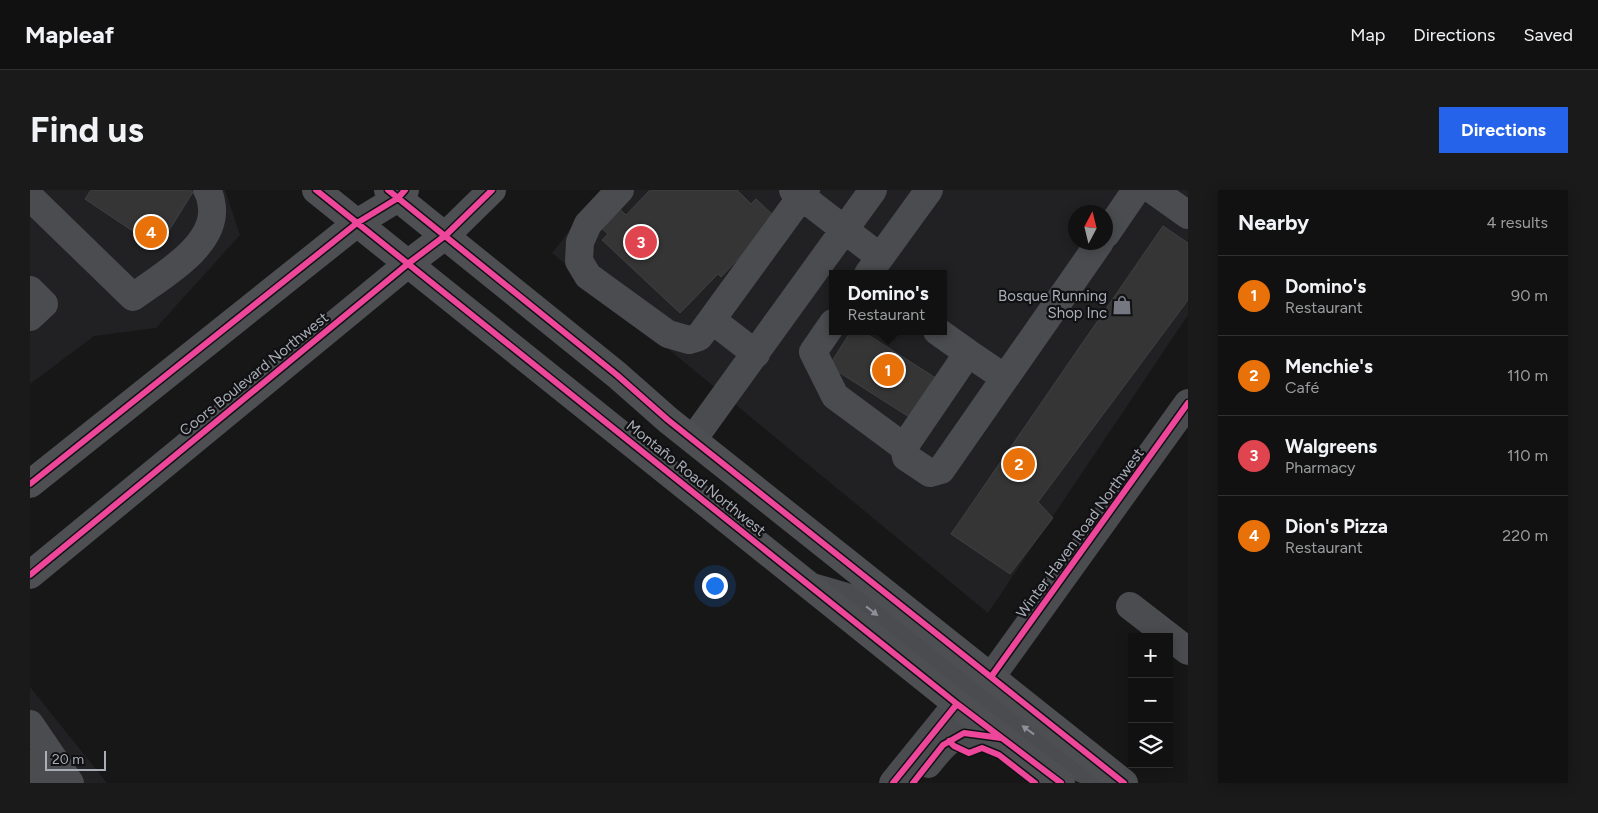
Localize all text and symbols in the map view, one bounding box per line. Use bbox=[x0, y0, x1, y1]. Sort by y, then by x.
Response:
text: Mapleaf bbox=[25, 20, 114, 49]
text: Map bbox=[1350, 24, 1385, 46]
text: Directions bbox=[1413, 24, 1495, 46]
text: Saved bbox=[1523, 24, 1573, 46]
button: Directions bbox=[1439, 107, 1568, 153]
text: Find us bbox=[30, 109, 144, 151]
north arrow bbox=[1068, 205, 1113, 250]
text: Nearby bbox=[1238, 210, 1309, 235]
pin: 4 bbox=[135, 213, 167, 251]
text: 4 results bbox=[1487, 213, 1548, 232]
pin: 3 bbox=[625, 223, 657, 261]
popup bbox=[829, 270, 947, 335]
text: Domino's bbox=[1285, 275, 1366, 298]
text: Domino's bbox=[847, 282, 929, 305]
text: 1 bbox=[1251, 286, 1257, 305]
text: 90 m bbox=[1511, 286, 1548, 305]
place label: Bosque Running Shop Inc bbox=[998, 287, 1107, 322]
shop icon: Bosque Running Shop Inc bbox=[1111, 294, 1133, 316]
text: Restaurant bbox=[1285, 298, 1363, 317]
text: Restaurant bbox=[847, 305, 925, 324]
street label: Coors Boulevard Northwest bbox=[176, 308, 332, 440]
pin: 1 bbox=[872, 351, 904, 389]
text: Menchie's bbox=[1285, 355, 1373, 378]
text: 2 bbox=[1249, 366, 1259, 385]
text: 110 m bbox=[1507, 366, 1548, 385]
text: Café bbox=[1285, 378, 1319, 397]
street label: Montaño Road Northwest bbox=[623, 416, 769, 540]
text: Walgreens bbox=[1285, 435, 1377, 458]
street label: Winter Haven Road Northwest bbox=[1012, 444, 1148, 621]
pin: 2 bbox=[1003, 445, 1035, 483]
text: 3 bbox=[1250, 446, 1258, 465]
text: 110 m bbox=[1507, 446, 1548, 465]
text: Pharmacy bbox=[1285, 458, 1355, 477]
text: Dion's Pizza bbox=[1285, 515, 1388, 538]
text: 4 bbox=[1249, 526, 1259, 545]
text: 220 m bbox=[1502, 526, 1548, 545]
text: Restaurant bbox=[1285, 538, 1363, 557]
your location bbox=[702, 573, 728, 599]
one-way arrow bbox=[866, 605, 879, 616]
map controls bbox=[1128, 633, 1173, 768]
button: + bbox=[1128, 633, 1173, 678]
button: − bbox=[1128, 678, 1173, 723]
button: layers bbox=[1128, 723, 1173, 768]
one-way arrow bbox=[1022, 724, 1035, 735]
scale bar bbox=[45, 748, 106, 771]
text: 20 m bbox=[52, 751, 84, 768]

